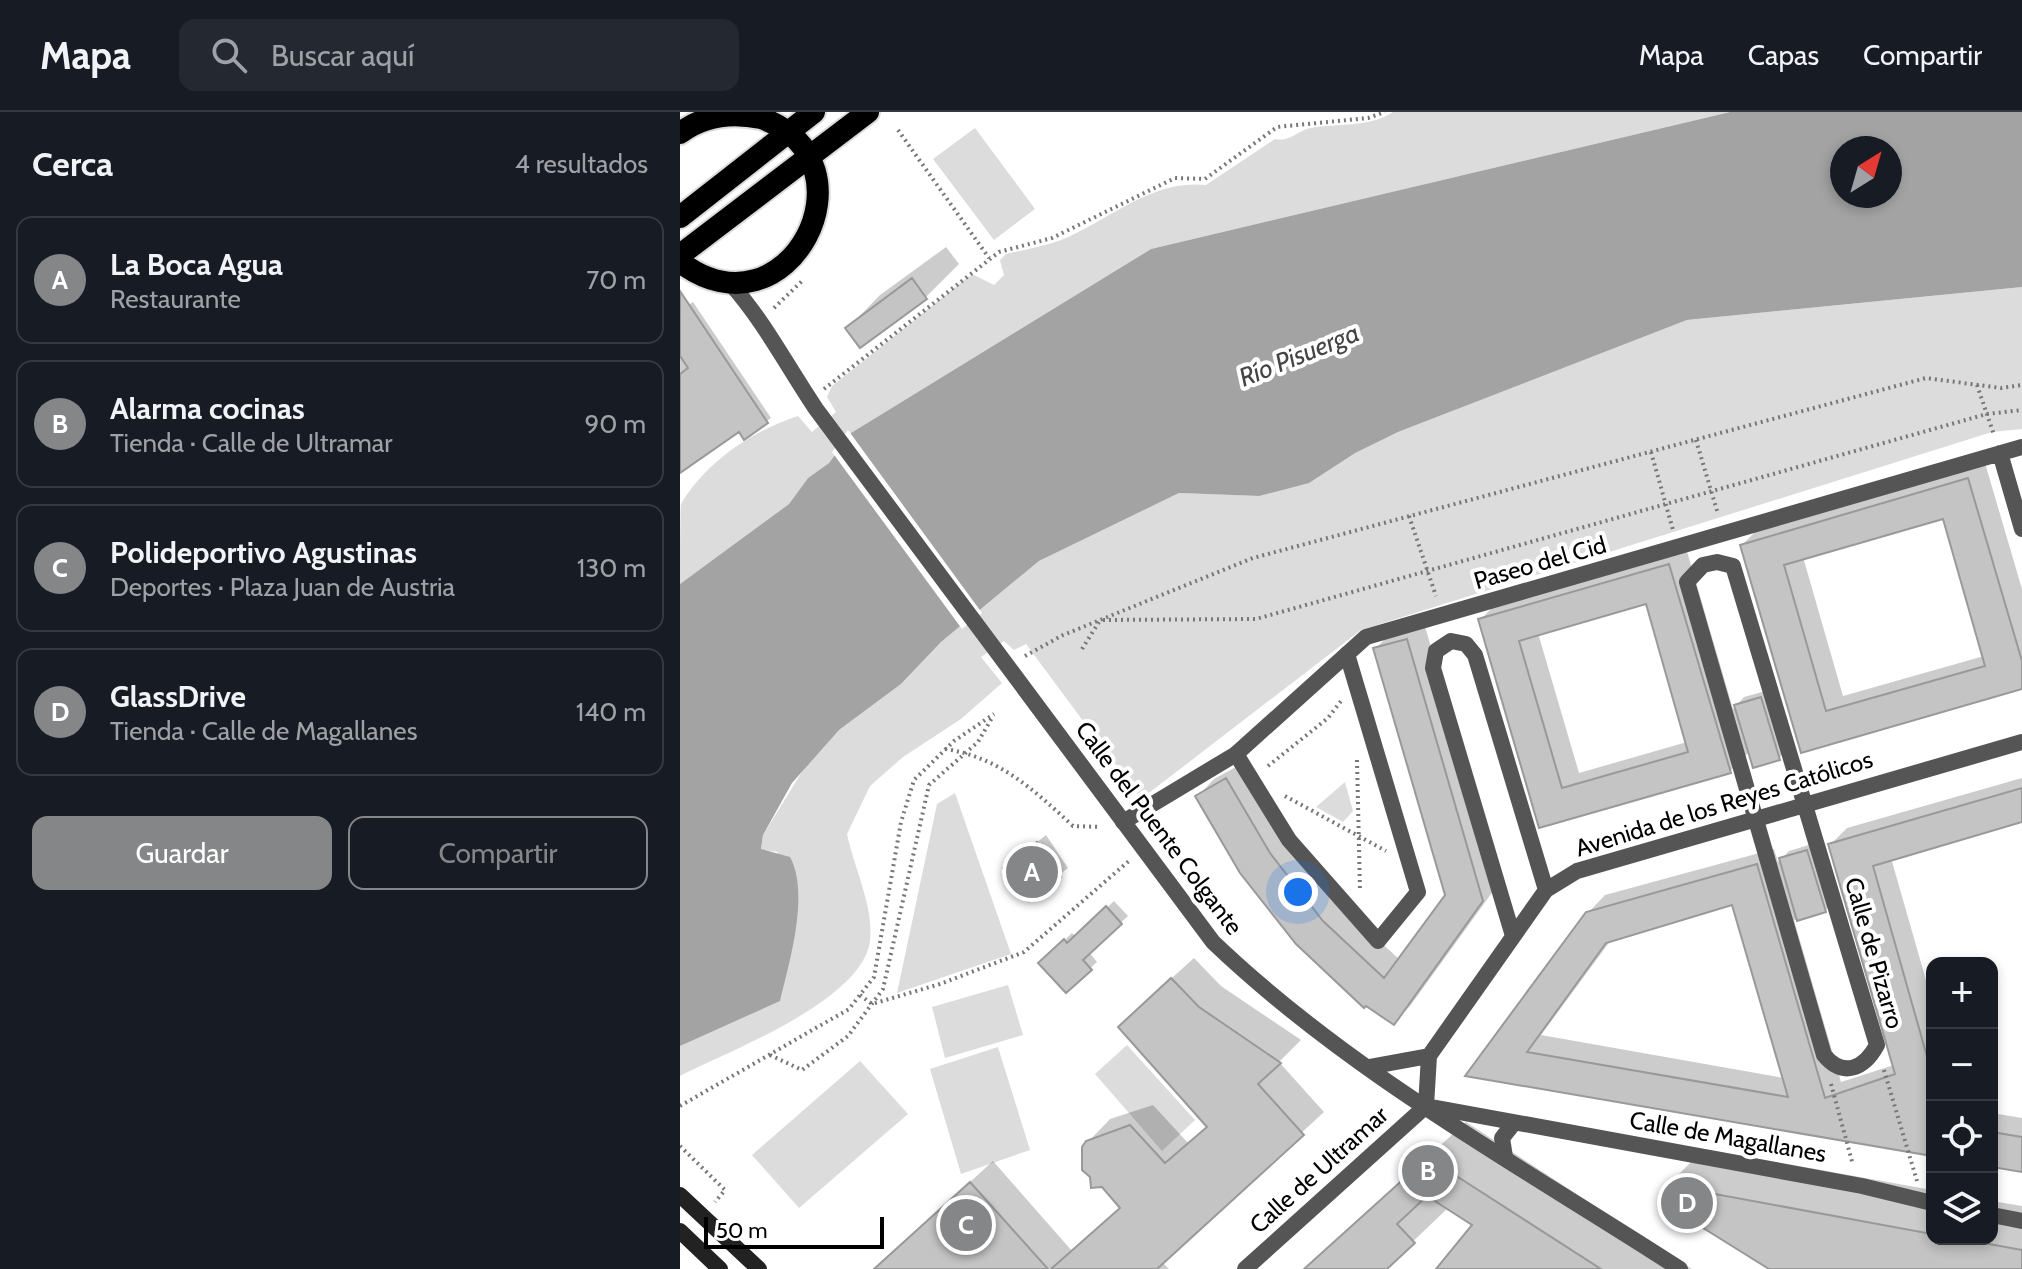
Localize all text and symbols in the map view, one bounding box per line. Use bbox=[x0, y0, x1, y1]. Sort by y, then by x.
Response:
search box bbox=[179, 19, 739, 91]
text: Mapa bbox=[40, 32, 131, 79]
icon: search bbox=[207, 33, 251, 77]
text: Buscar aquí bbox=[271, 37, 414, 74]
text: Mapa bbox=[1639, 38, 1704, 72]
text: Capas bbox=[1748, 38, 1819, 72]
text: Compartir bbox=[1863, 38, 1982, 72]
north arrow bbox=[1830, 136, 1902, 208]
text: Cerca bbox=[32, 143, 113, 185]
text: 4 resultados bbox=[515, 148, 648, 180]
text: La Boca Agua bbox=[110, 246, 283, 283]
text: A bbox=[52, 264, 68, 296]
text: 70 m bbox=[586, 264, 646, 296]
text: Restaurante bbox=[110, 283, 241, 315]
water label: Río Pisuerga bbox=[1234, 316, 1364, 394]
text: Alarma cocinas bbox=[110, 390, 305, 427]
text: B bbox=[52, 408, 68, 440]
text: 90 m bbox=[584, 408, 646, 440]
text: Tienda · Calle de Ultramar bbox=[110, 427, 392, 459]
street label: Paseo del Cid bbox=[1470, 530, 1609, 595]
text: Polideportivo Agustinas bbox=[110, 534, 417, 571]
text: C bbox=[52, 552, 68, 584]
text: 130 m bbox=[577, 552, 646, 584]
text: Deportes · Plaza Juan de Austria bbox=[110, 571, 455, 603]
text: GlassDrive bbox=[110, 678, 246, 715]
text: D bbox=[51, 696, 69, 728]
text: 140 m bbox=[576, 696, 646, 728]
text: Tienda · Calle de Magallanes bbox=[110, 715, 417, 747]
street label: Calle del Puente Colgante bbox=[1070, 715, 1249, 940]
street label: Avenida de los Reyes Católicos bbox=[1572, 744, 1876, 863]
button: Guardar bbox=[32, 816, 332, 890]
button: Compartir bbox=[348, 816, 648, 890]
pin: A bbox=[1006, 842, 1058, 902]
your location bbox=[1278, 872, 1318, 912]
street label: Calle de Pizarro bbox=[1839, 874, 1910, 1032]
map controls bbox=[1926, 957, 1998, 1245]
button: + bbox=[1926, 957, 1998, 1029]
button: − bbox=[1926, 1029, 1998, 1101]
street label: Calle de Ultramar bbox=[1244, 1100, 1394, 1239]
button: locate bbox=[1926, 1101, 1998, 1173]
street label: Calle de Magallanes bbox=[1628, 1105, 1829, 1168]
pin: B bbox=[1402, 1141, 1454, 1201]
pin: D bbox=[1661, 1173, 1713, 1233]
button: layers bbox=[1926, 1173, 1998, 1245]
pin: C bbox=[940, 1195, 992, 1255]
scale bar bbox=[704, 1213, 884, 1249]
text: 50 m bbox=[716, 1217, 768, 1244]

